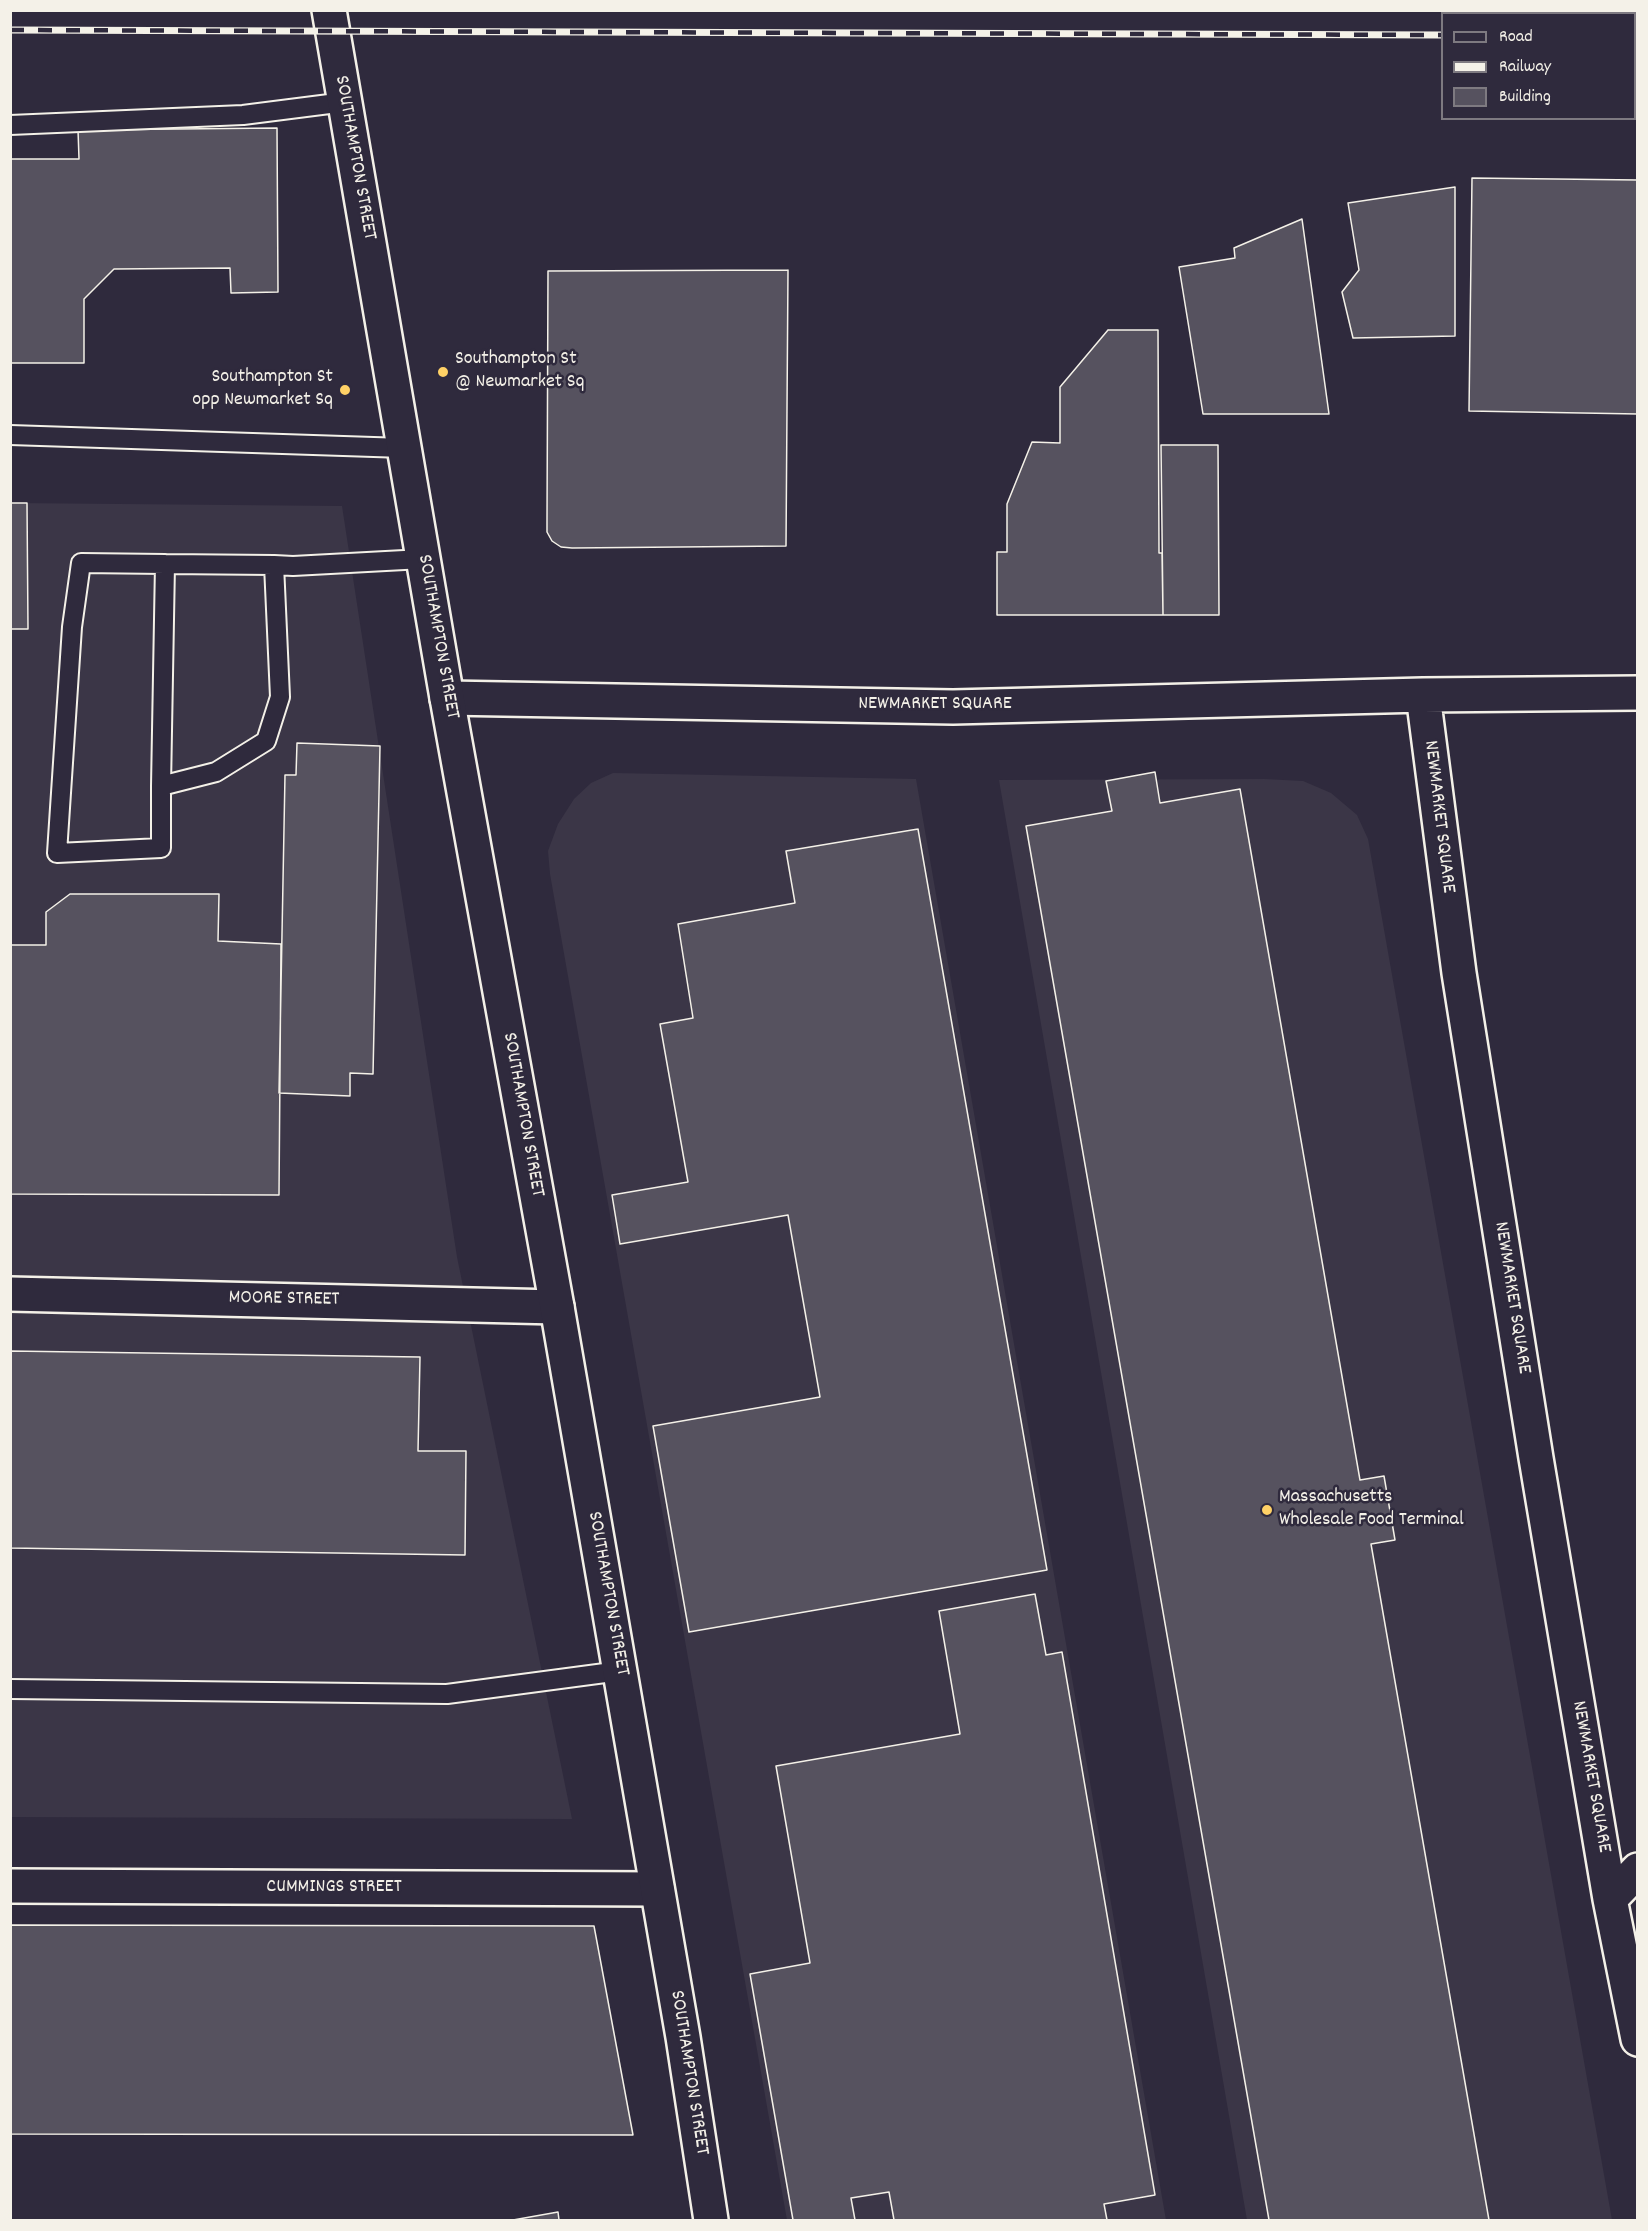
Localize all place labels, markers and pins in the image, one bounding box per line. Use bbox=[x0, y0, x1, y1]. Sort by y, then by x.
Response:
place label: Southampton St @ Newmarket Sq bbox=[455, 348, 584, 395]
marker: Southampton St @ Newmarket Sq bbox=[436, 365, 450, 379]
place label: Southampton St opp Newmarket Sq bbox=[192, 366, 333, 413]
marker: Southampton St opp Newmarket Sq bbox=[338, 383, 352, 397]
place label: Massachusetts Wholesale Food Terminal bbox=[1279, 1486, 1464, 1533]
marker: Massachusetts Wholesale Food Terminal bbox=[1260, 1503, 1274, 1517]

